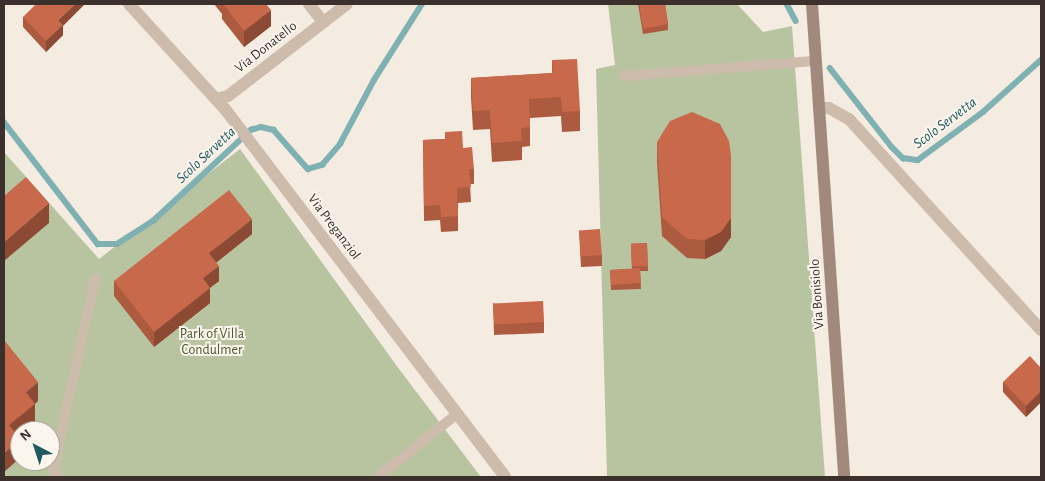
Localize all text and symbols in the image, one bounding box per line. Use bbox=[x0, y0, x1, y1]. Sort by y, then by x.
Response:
street label: Via Donatello bbox=[232, 18, 300, 76]
water label: Scolo Servetta bbox=[910, 93, 980, 153]
water label: Scolo Servetta bbox=[173, 123, 239, 187]
street label: Via Preganziol bbox=[304, 191, 364, 263]
street label: Via Bonisiolo bbox=[806, 258, 828, 330]
park label: Park of Villa Condulmer bbox=[180, 326, 244, 358]
north arrow bbox=[10, 421, 60, 471]
text: N bbox=[18, 427, 34, 444]

